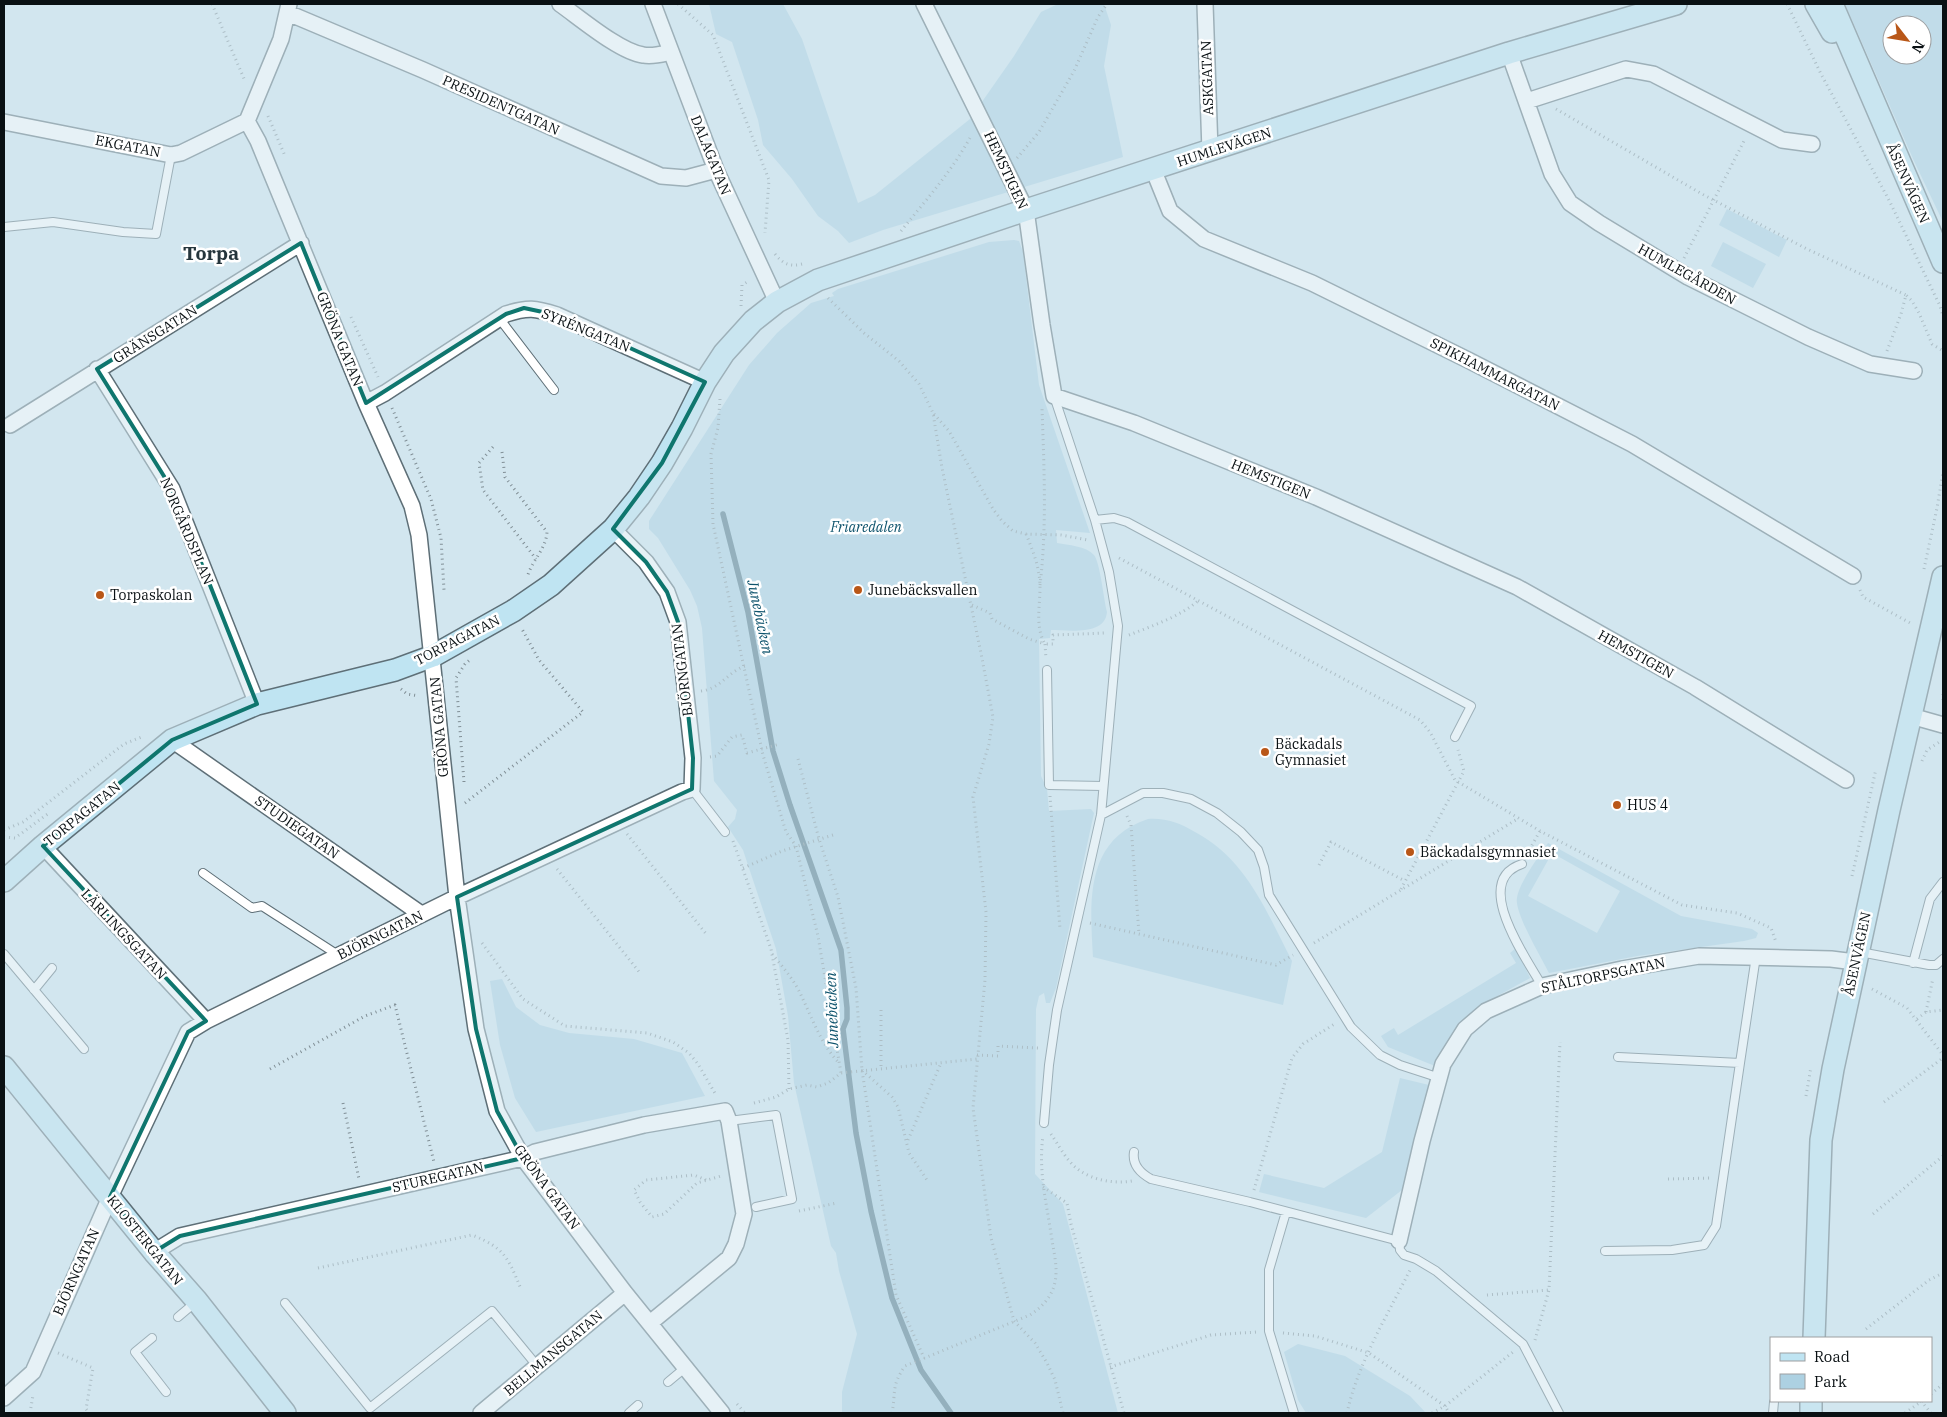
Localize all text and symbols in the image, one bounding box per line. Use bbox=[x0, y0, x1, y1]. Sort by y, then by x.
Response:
north arrow bbox=[1882, 15, 1932, 65]
text: N bbox=[1908, 37, 1929, 56]
street label: ASKGATAN bbox=[1197, 40, 1217, 116]
street label: PRESIDENTGATAN bbox=[440, 71, 563, 139]
street label: DALAGATAN bbox=[687, 112, 735, 198]
street label: HUMLEVÄGEN bbox=[1174, 123, 1274, 171]
street label: HEMSTIGEN bbox=[980, 128, 1032, 212]
street label: EKGATAN bbox=[94, 131, 162, 161]
street label: ÅSENVÄGEN bbox=[1882, 140, 1935, 226]
street label: HUMLEGÅRDEN bbox=[1635, 239, 1740, 308]
district label: Torpa bbox=[183, 241, 239, 265]
street label: GRÖNA GATAN bbox=[313, 289, 367, 389]
street label: GRÄNSGATAN bbox=[110, 301, 201, 367]
street label: SYRÉNGATAN bbox=[539, 303, 633, 356]
street label: SPIKHAMMARGATAN bbox=[1427, 333, 1563, 415]
street label: HEMSTIGEN bbox=[1229, 455, 1313, 503]
street label: NORGÅRDSPLAN bbox=[156, 474, 219, 588]
park label: Friaredalen bbox=[829, 518, 902, 536]
water label: Junebäcken bbox=[743, 577, 778, 656]
place label: Junebäcksvallen bbox=[868, 581, 978, 599]
marker: Junebäcksvallen bbox=[852, 584, 864, 596]
place label: Torpaskolan bbox=[110, 586, 192, 604]
marker: Torpaskolan bbox=[94, 589, 106, 601]
street label: TORPAGATAN bbox=[411, 611, 503, 669]
street label: BJÖRNGATAN bbox=[667, 622, 697, 718]
street label: HEMSTIGEN bbox=[1595, 626, 1677, 682]
street label: GRÖNA GATAN bbox=[426, 676, 452, 778]
place label: Bäckadals Gymnasiet bbox=[1275, 735, 1346, 769]
marker: Bäckadals Gymnasiet bbox=[1259, 746, 1271, 758]
street label: TORPAGATAN bbox=[40, 778, 124, 850]
street label: STUDIEGATAN bbox=[251, 791, 343, 863]
place label: HUS 4 bbox=[1627, 796, 1668, 814]
marker: HUS 4 bbox=[1611, 799, 1623, 811]
place label: Bäckadalsgymnasiet bbox=[1420, 843, 1556, 861]
marker: Bäckadalsgymnasiet bbox=[1404, 846, 1416, 858]
street label: LÄRLINGSGATAN bbox=[77, 885, 171, 983]
street label: BJÖRNGATAN bbox=[334, 906, 426, 964]
street label: ÅSENVÄGEN bbox=[1838, 910, 1875, 998]
street label: STÅLTORPSGATAN bbox=[1539, 952, 1667, 997]
water label: Junebäcken bbox=[821, 971, 842, 1049]
street label: GRÖNA GATAN bbox=[510, 1141, 584, 1233]
street label: STUREGATAN bbox=[390, 1158, 486, 1196]
street label: KLOSTERGATAN bbox=[103, 1191, 187, 1289]
street label: BJÖRNGATAN bbox=[49, 1225, 103, 1318]
street label: BELLMANSGATAN bbox=[500, 1306, 606, 1400]
legend bbox=[1770, 1337, 1932, 1402]
text: Road bbox=[1814, 1347, 1850, 1366]
text: Park bbox=[1814, 1372, 1847, 1391]

